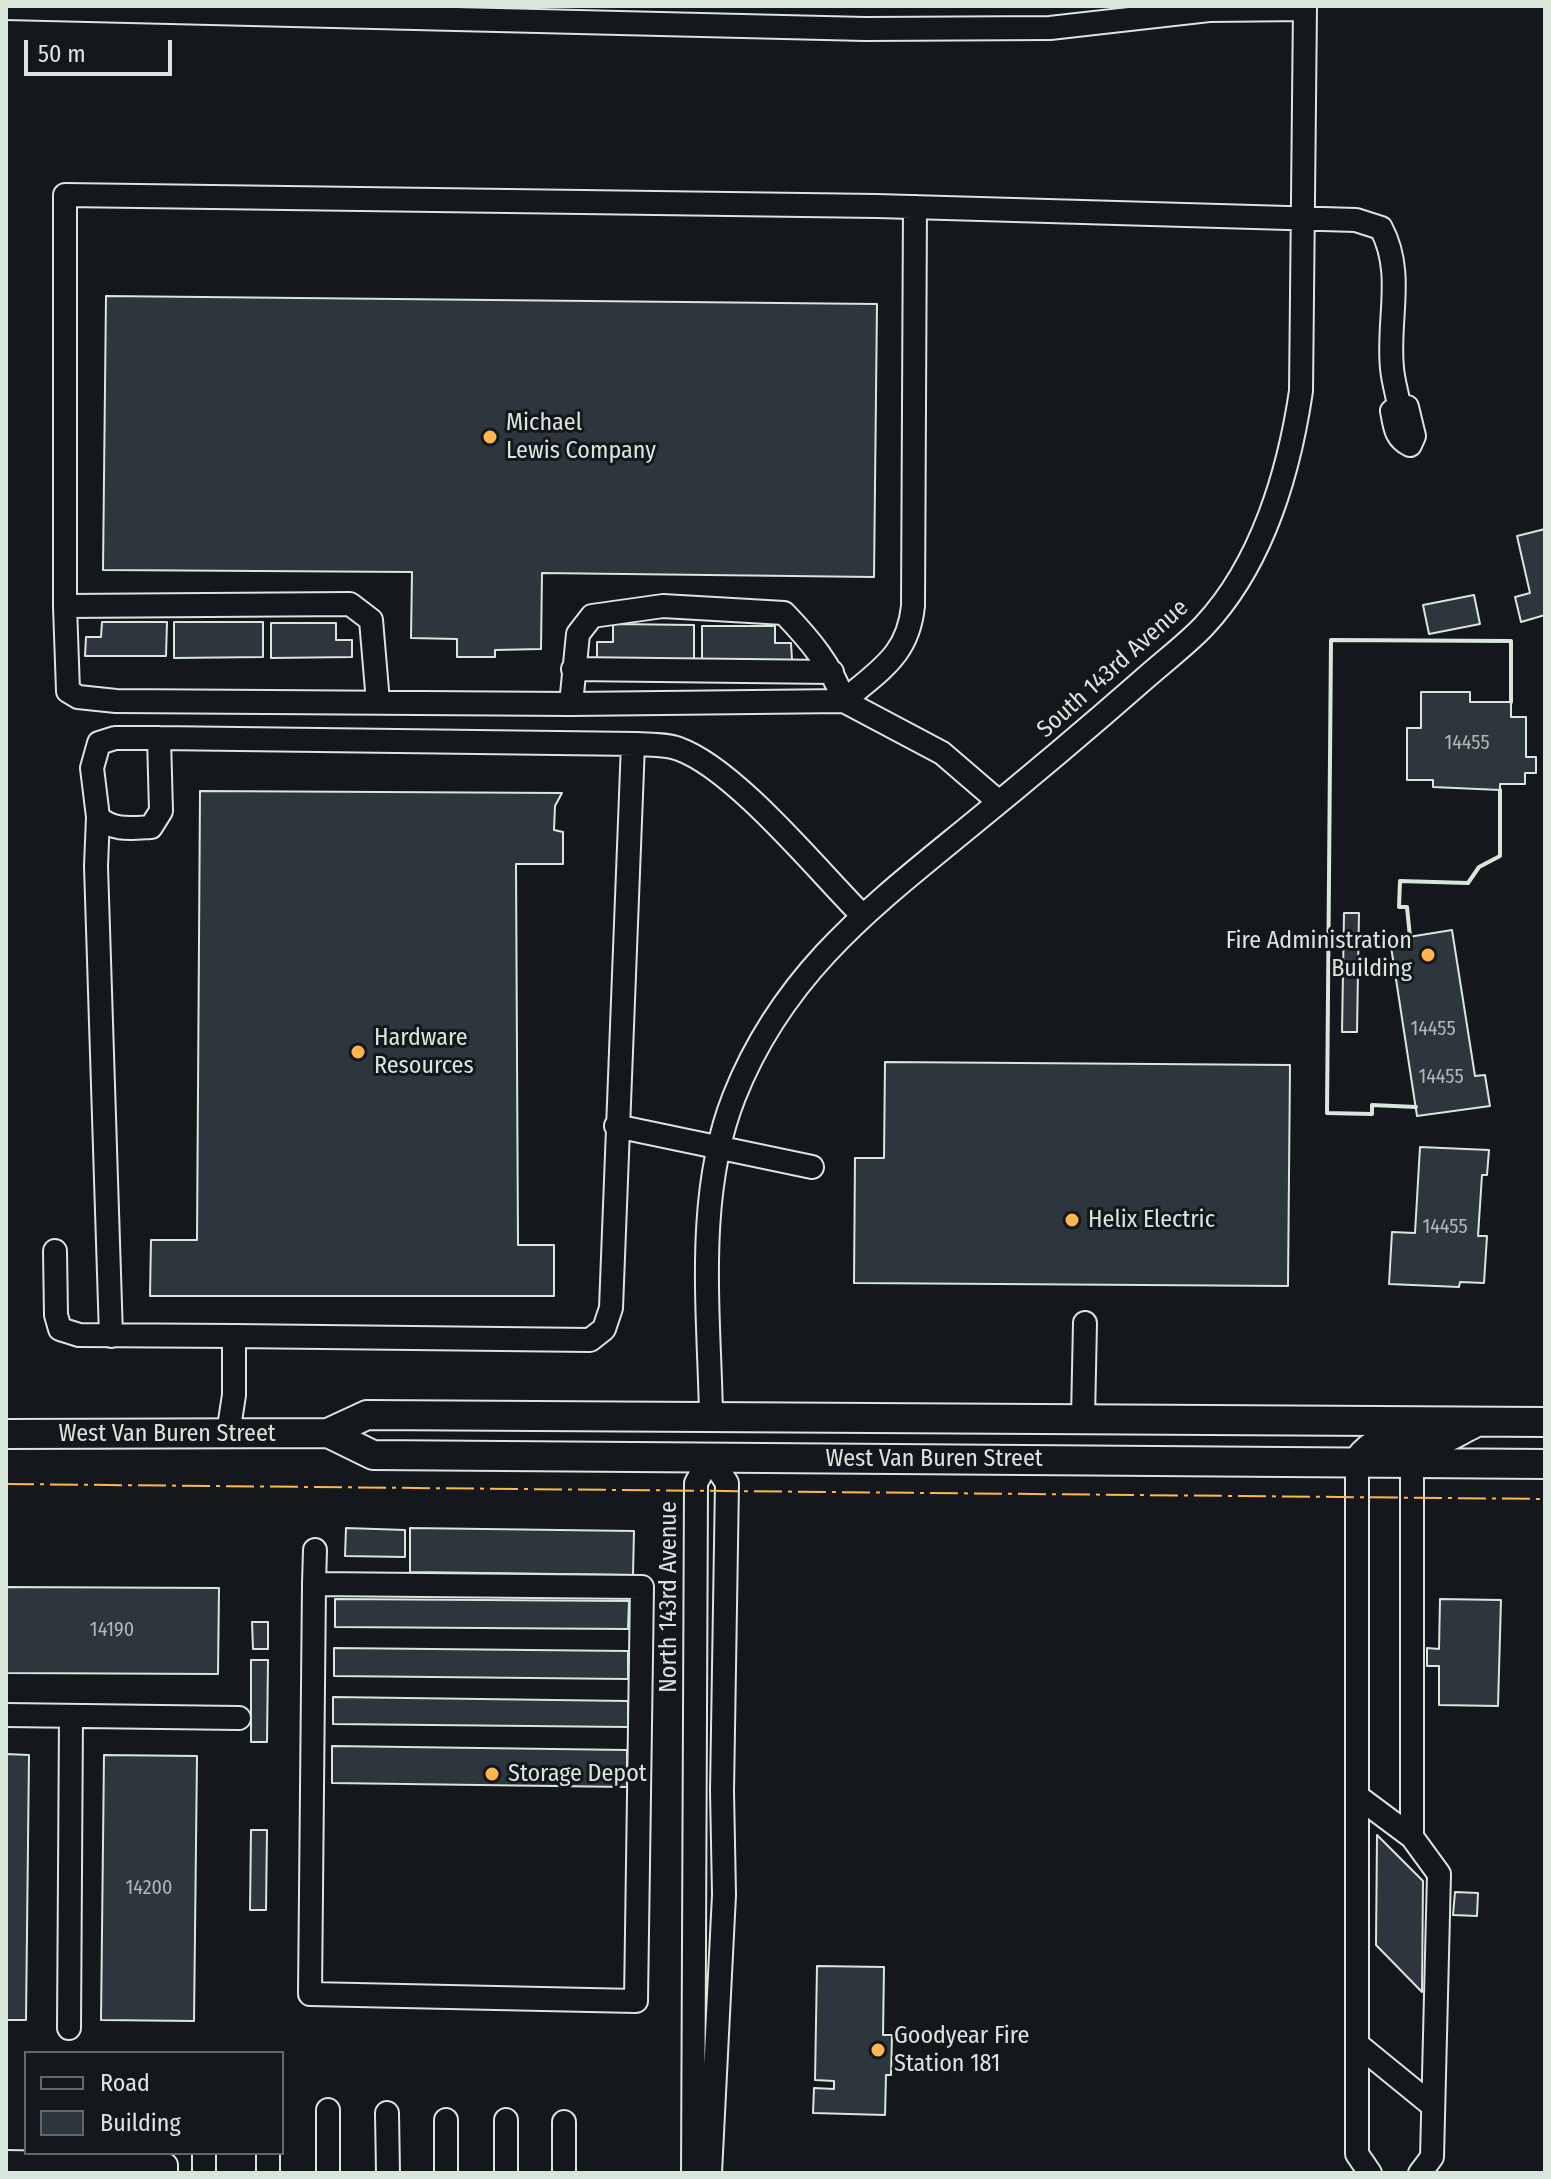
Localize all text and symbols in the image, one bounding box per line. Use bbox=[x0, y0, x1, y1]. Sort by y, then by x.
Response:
scale bar bbox=[28, 24, 176, 74]
text: 50 m bbox=[38, 40, 86, 68]
place label: Michael Lewis Company bbox=[506, 409, 656, 465]
marker: Michael Lewis Company bbox=[481, 428, 499, 446]
street label: South 143rd Avenue bbox=[1032, 594, 1194, 744]
house number: 14455 bbox=[1444, 731, 1490, 755]
place label: Fire Administration Building bbox=[1226, 927, 1412, 983]
marker: Fire Administration Building bbox=[1419, 946, 1437, 964]
house number: 14455 bbox=[1410, 1017, 1456, 1041]
place label: Hardware Resources bbox=[374, 1024, 474, 1080]
marker: Hardware Resources bbox=[349, 1043, 367, 1061]
house number: 14455 bbox=[1418, 1065, 1464, 1089]
place label: Helix Electric bbox=[1088, 1206, 1215, 1234]
marker: Helix Electric bbox=[1063, 1211, 1081, 1229]
house number: 14455 bbox=[1422, 1215, 1468, 1239]
street label: West Van Buren Street bbox=[58, 1420, 276, 1448]
street label: West Van Buren Street bbox=[825, 1445, 1043, 1473]
street label: North 143rd Avenue bbox=[655, 1501, 683, 1693]
house number: 14190 bbox=[90, 1618, 134, 1642]
place label: Storage Depot bbox=[508, 1760, 647, 1788]
marker: Storage Depot bbox=[483, 1765, 501, 1783]
house number: 14200 bbox=[126, 1876, 172, 1900]
place label: Goodyear Fire Station 181 bbox=[894, 2022, 1029, 2078]
marker: Goodyear Fire Station 181 bbox=[869, 2041, 887, 2059]
legend bbox=[24, 2051, 284, 2155]
text: Road bbox=[100, 2069, 150, 2097]
text: Building bbox=[100, 2109, 181, 2137]

